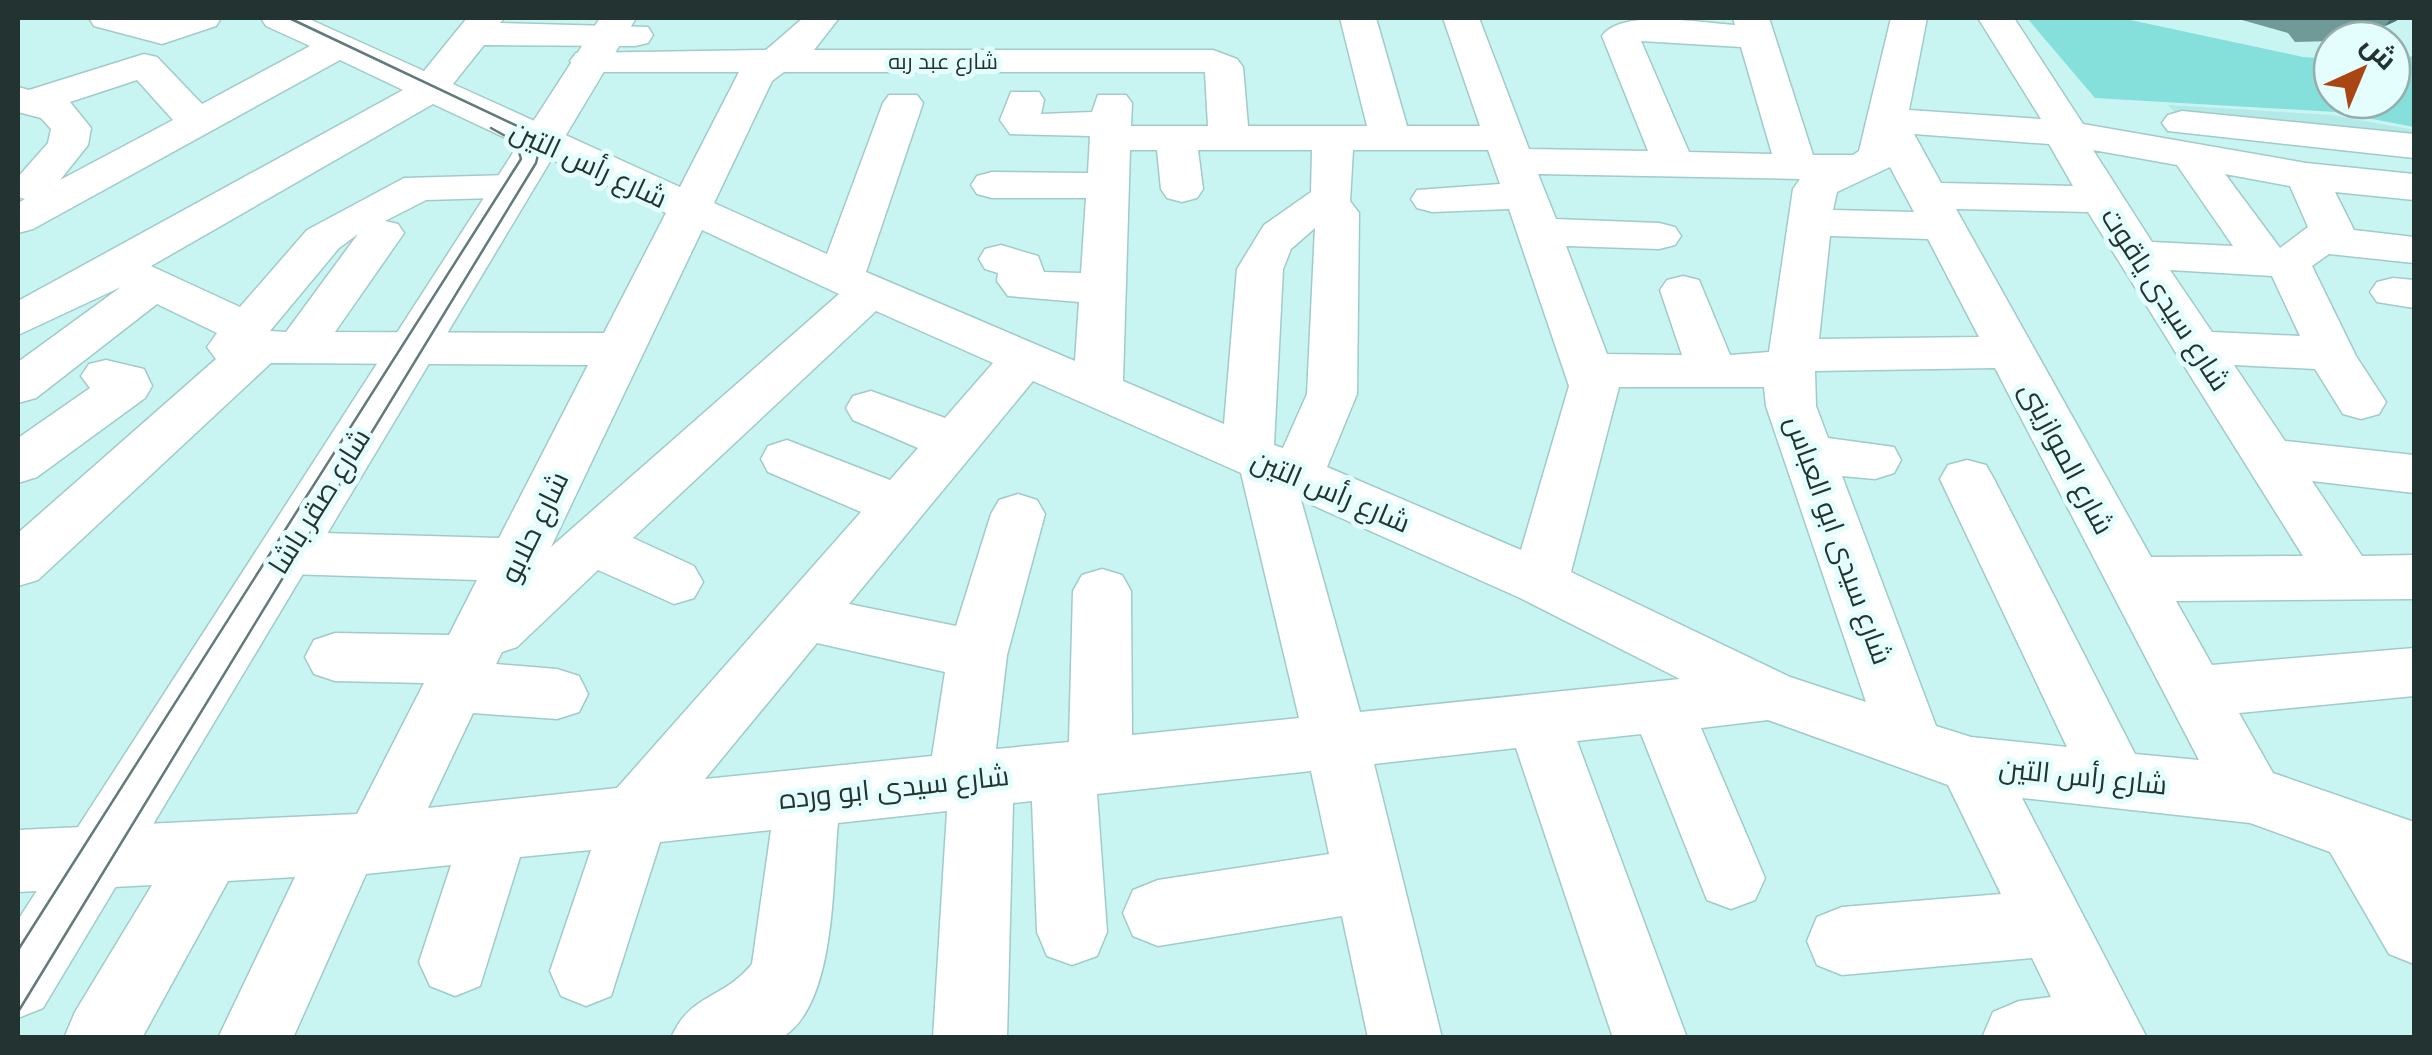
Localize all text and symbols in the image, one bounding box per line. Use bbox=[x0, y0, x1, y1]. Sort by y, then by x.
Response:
north arrow bbox=[2312, 20, 2412, 120]
text: ش bbox=[2354, 25, 2406, 77]
street label: شارع عبد ربه bbox=[888, 45, 998, 76]
street label: شارع رأس التين bbox=[504, 110, 674, 217]
street label: شارع سيدى ياقوت bbox=[2093, 200, 2240, 398]
street label: شارع الموازينى bbox=[2011, 375, 2124, 541]
street label: شارع سيدى ابو العباس bbox=[1776, 410, 1903, 670]
street label: شارع صقر باشا bbox=[258, 420, 379, 581]
street label: شارع رأس التين bbox=[1246, 440, 1417, 541]
street label: شارع حلابو bbox=[490, 465, 577, 589]
street label: شارع رأس التين bbox=[1997, 747, 2169, 804]
street label: شارع سيدى ابو ورده bbox=[777, 755, 1011, 818]

